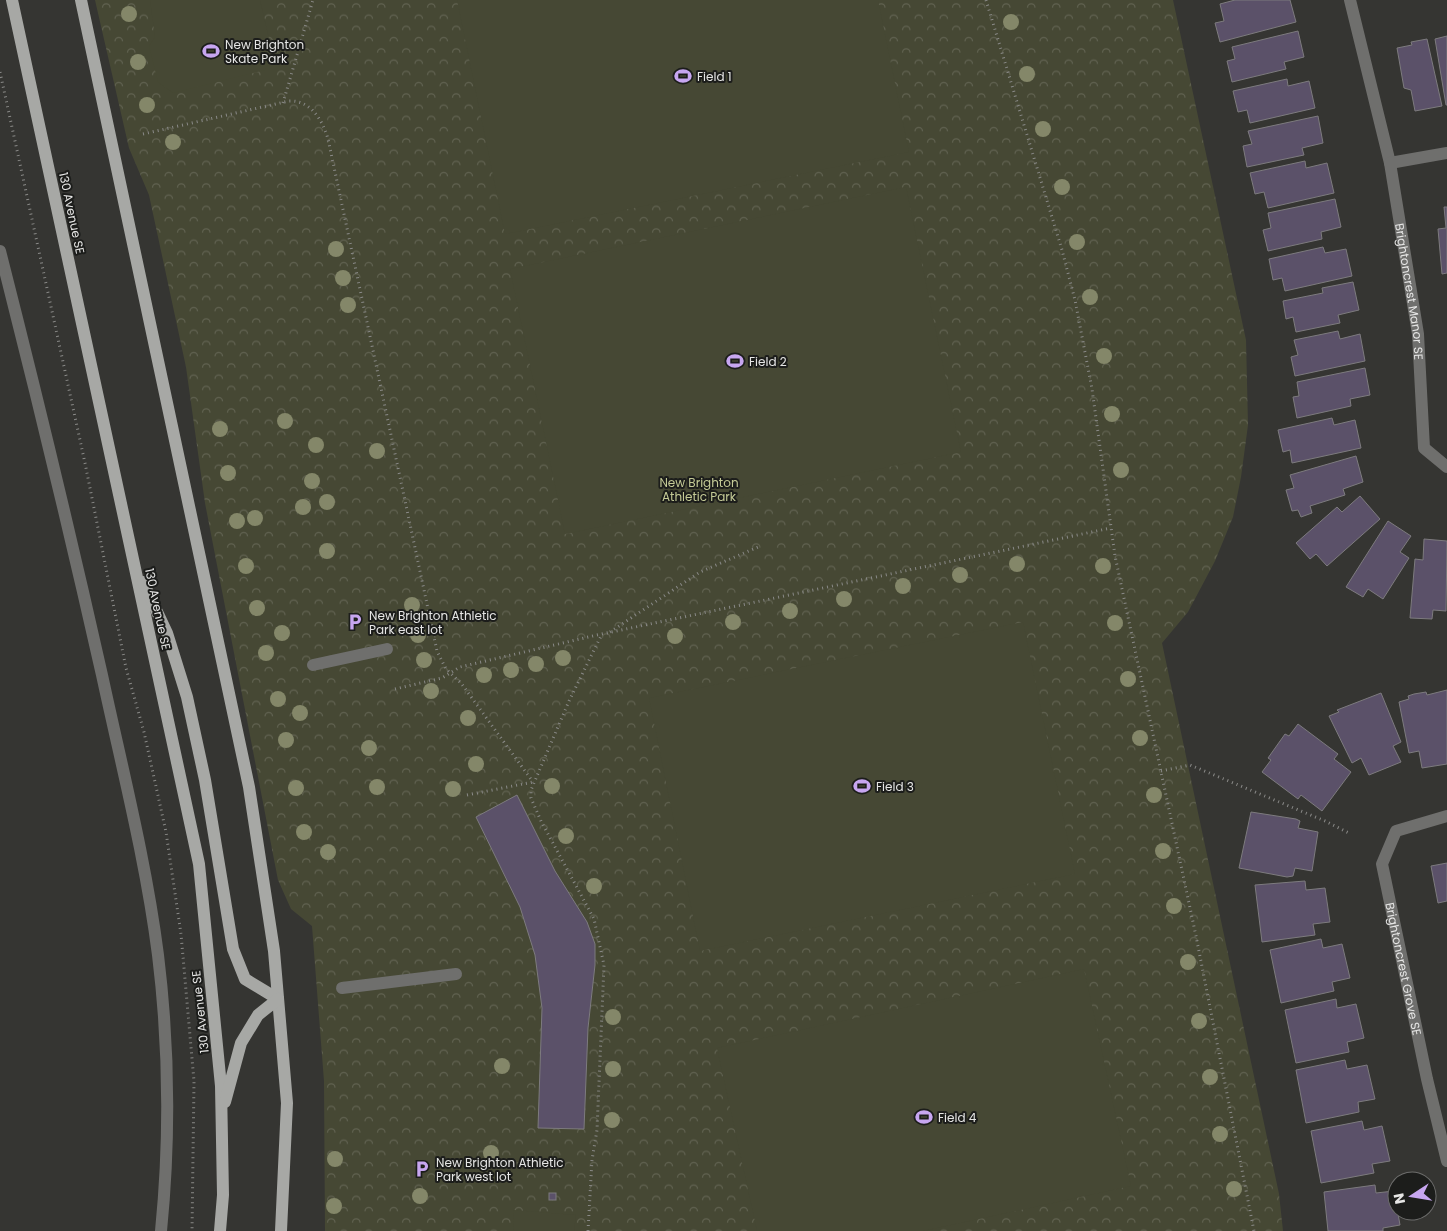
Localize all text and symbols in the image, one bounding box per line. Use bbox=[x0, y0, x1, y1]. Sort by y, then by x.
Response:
place label: New Brighton Skate Park bbox=[225, 36, 304, 67]
sports icon: New Brighton Skate Park bbox=[201, 41, 221, 61]
sports icon: Field 1 bbox=[673, 66, 693, 86]
place label: Field 1 bbox=[697, 68, 732, 85]
street label: 130 Avenue SE bbox=[55, 171, 89, 255]
street label: Brightoncrest Manor SE bbox=[1391, 222, 1428, 360]
sports icon: Field 2 bbox=[725, 351, 745, 371]
place label: Field 2 bbox=[749, 353, 787, 370]
park label: New Brighton Athletic Park bbox=[659, 474, 739, 505]
street label: 130 Avenue SE bbox=[141, 567, 175, 651]
place label: New Brighton Athletic Park east lot bbox=[369, 607, 497, 638]
parking icon: New Brighton Athletic Park east lot bbox=[345, 612, 365, 632]
sports icon: Field 3 bbox=[852, 776, 872, 796]
place label: Field 3 bbox=[876, 778, 914, 795]
street label: Brightoncrest Grove SE bbox=[1382, 901, 1426, 1037]
street label: 130 Avenue SE bbox=[187, 970, 213, 1054]
sports icon: Field 4 bbox=[914, 1107, 934, 1127]
place label: Field 4 bbox=[938, 1109, 977, 1126]
place label: New Brighton Athletic Park west lot bbox=[436, 1154, 564, 1185]
parking icon: New Brighton Athletic Park west lot bbox=[412, 1159, 432, 1179]
north arrow bbox=[1387, 1171, 1437, 1221]
text: N bbox=[1388, 1191, 1410, 1206]

